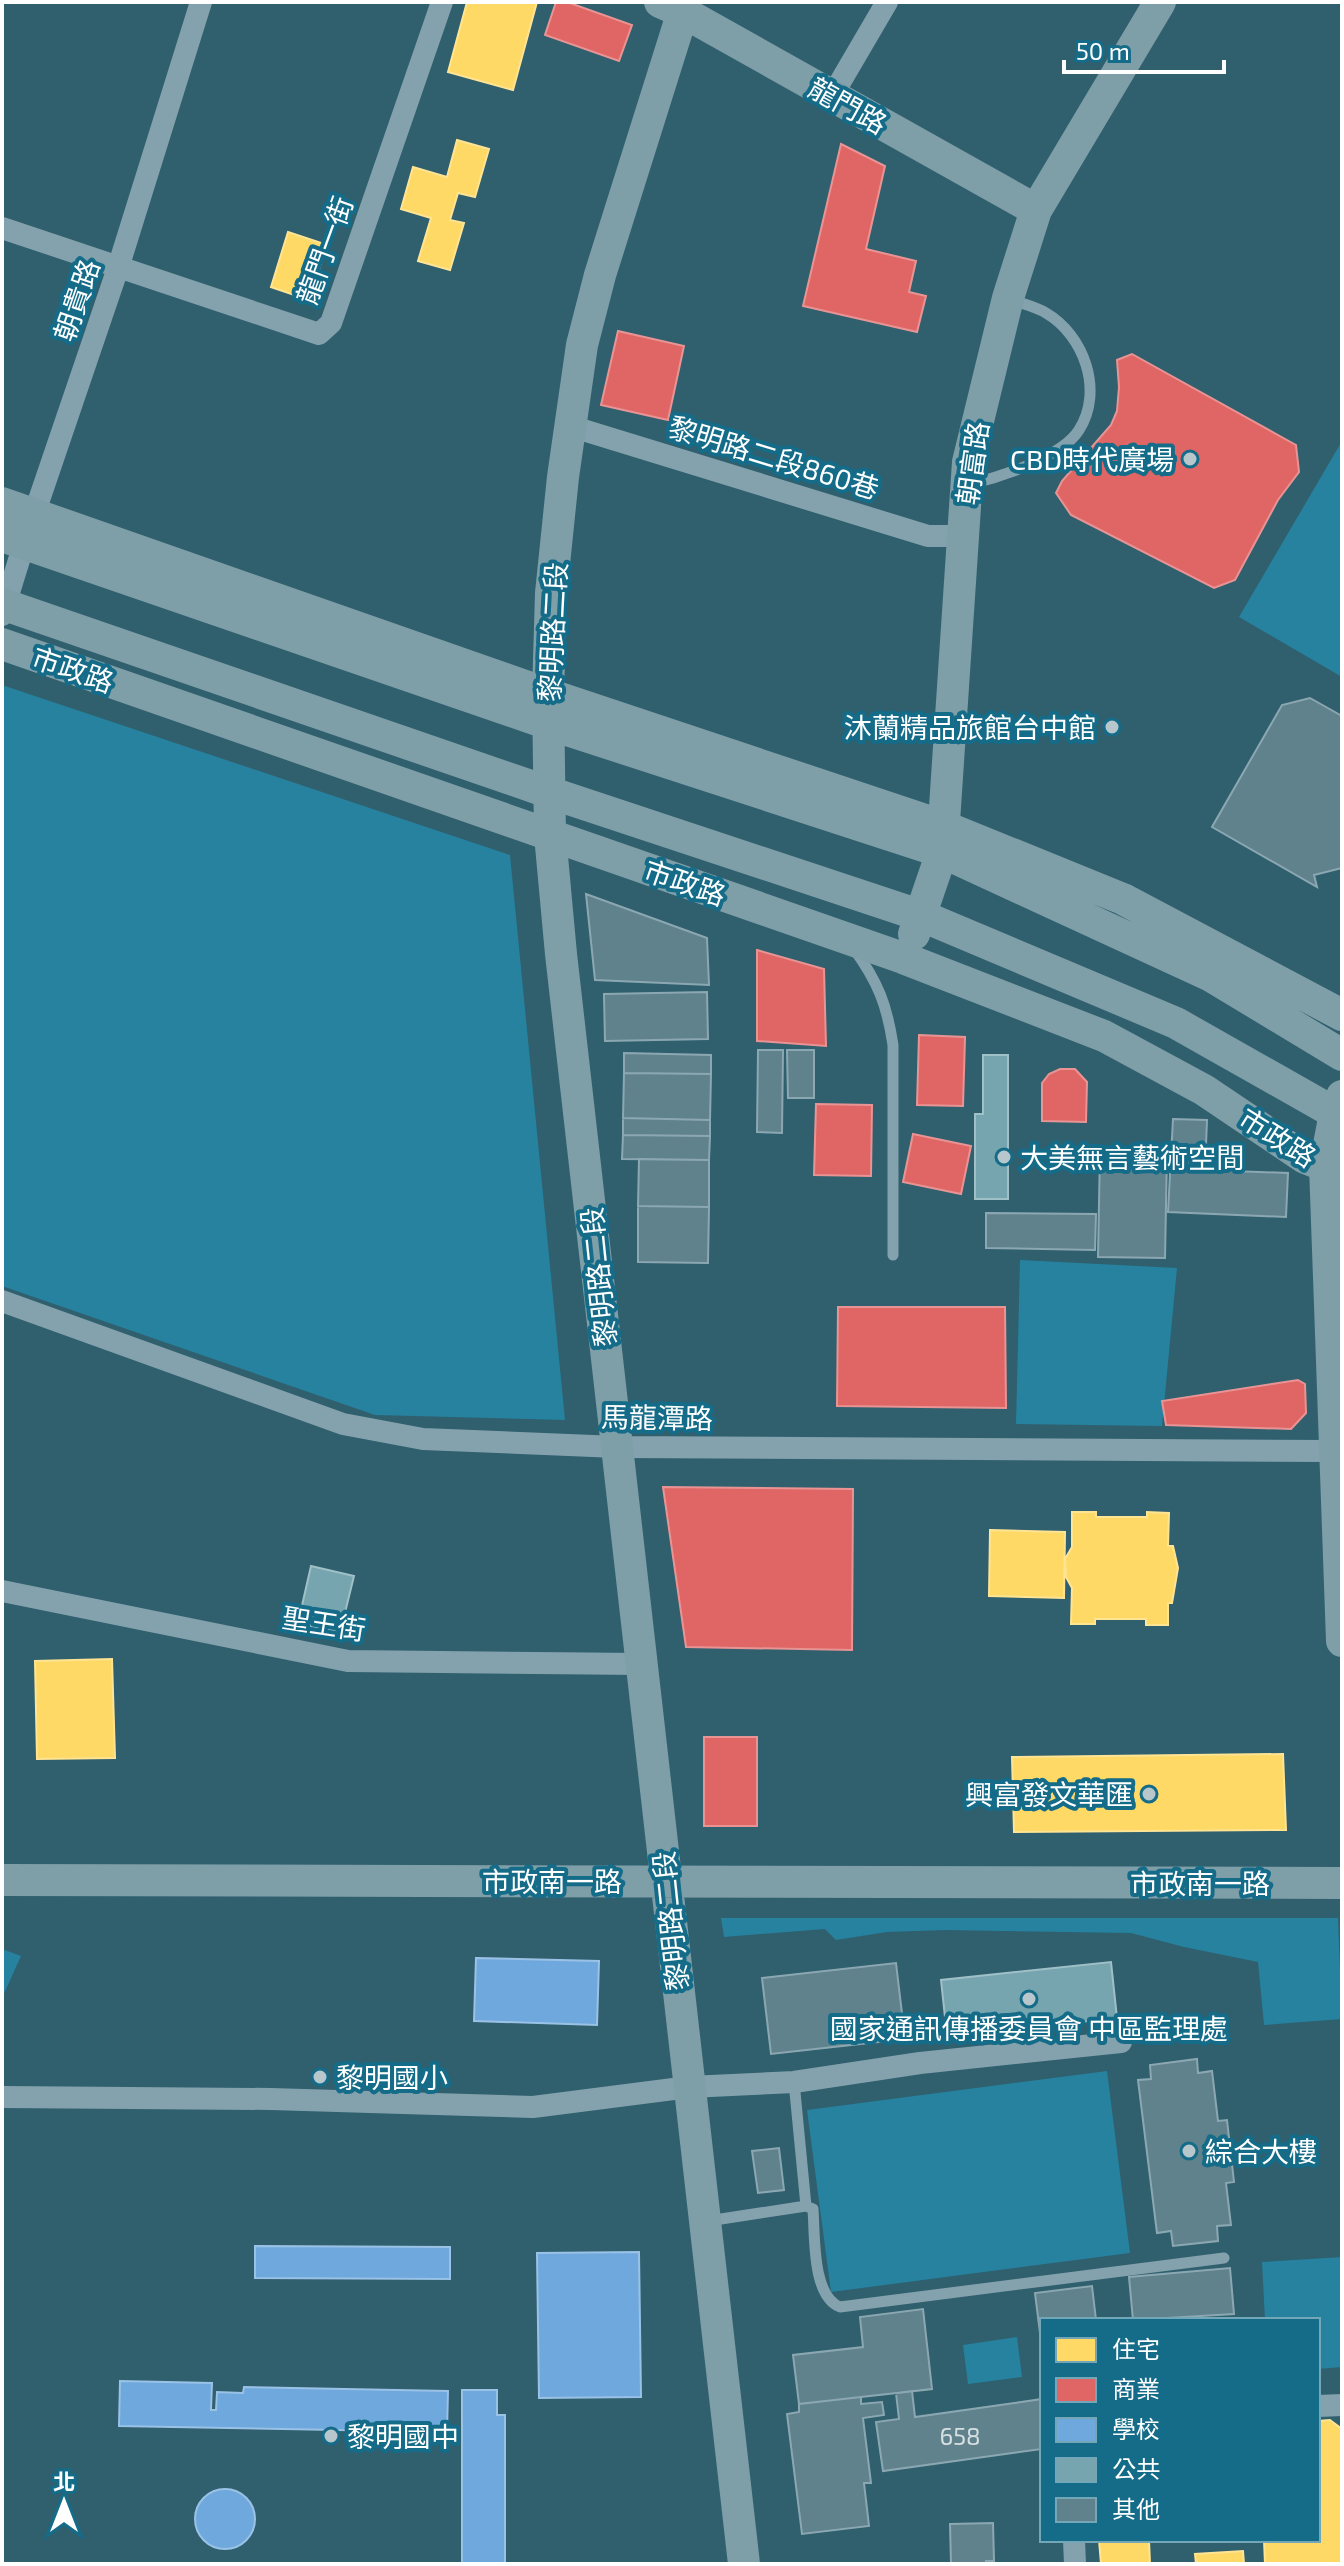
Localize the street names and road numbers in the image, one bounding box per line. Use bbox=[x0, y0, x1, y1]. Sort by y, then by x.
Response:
street label: 龍門路 bbox=[803, 70, 893, 140]
street label: 龍門一街 bbox=[289, 192, 359, 308]
street label: 朝貴路 bbox=[46, 255, 106, 345]
street label: 黎明路二段860巷 bbox=[665, 409, 883, 505]
street label: 朝富路 bbox=[949, 419, 995, 507]
street label: 黎明路二段 bbox=[531, 561, 573, 703]
street label: 市政路 bbox=[28, 639, 118, 699]
street label: 市政路 bbox=[640, 852, 730, 912]
street label: 市政路 bbox=[1233, 1100, 1323, 1174]
street label: 黎明路二段 bbox=[574, 1206, 622, 1348]
street label: 馬龍潭路 bbox=[601, 1399, 713, 1435]
street label: 聖王街 bbox=[280, 1600, 368, 1646]
street label: 黎明路二段 bbox=[646, 1850, 694, 1992]
street label: 市政南一路 bbox=[482, 1864, 622, 1898]
street label: 市政南一路 bbox=[1130, 1866, 1270, 1900]

